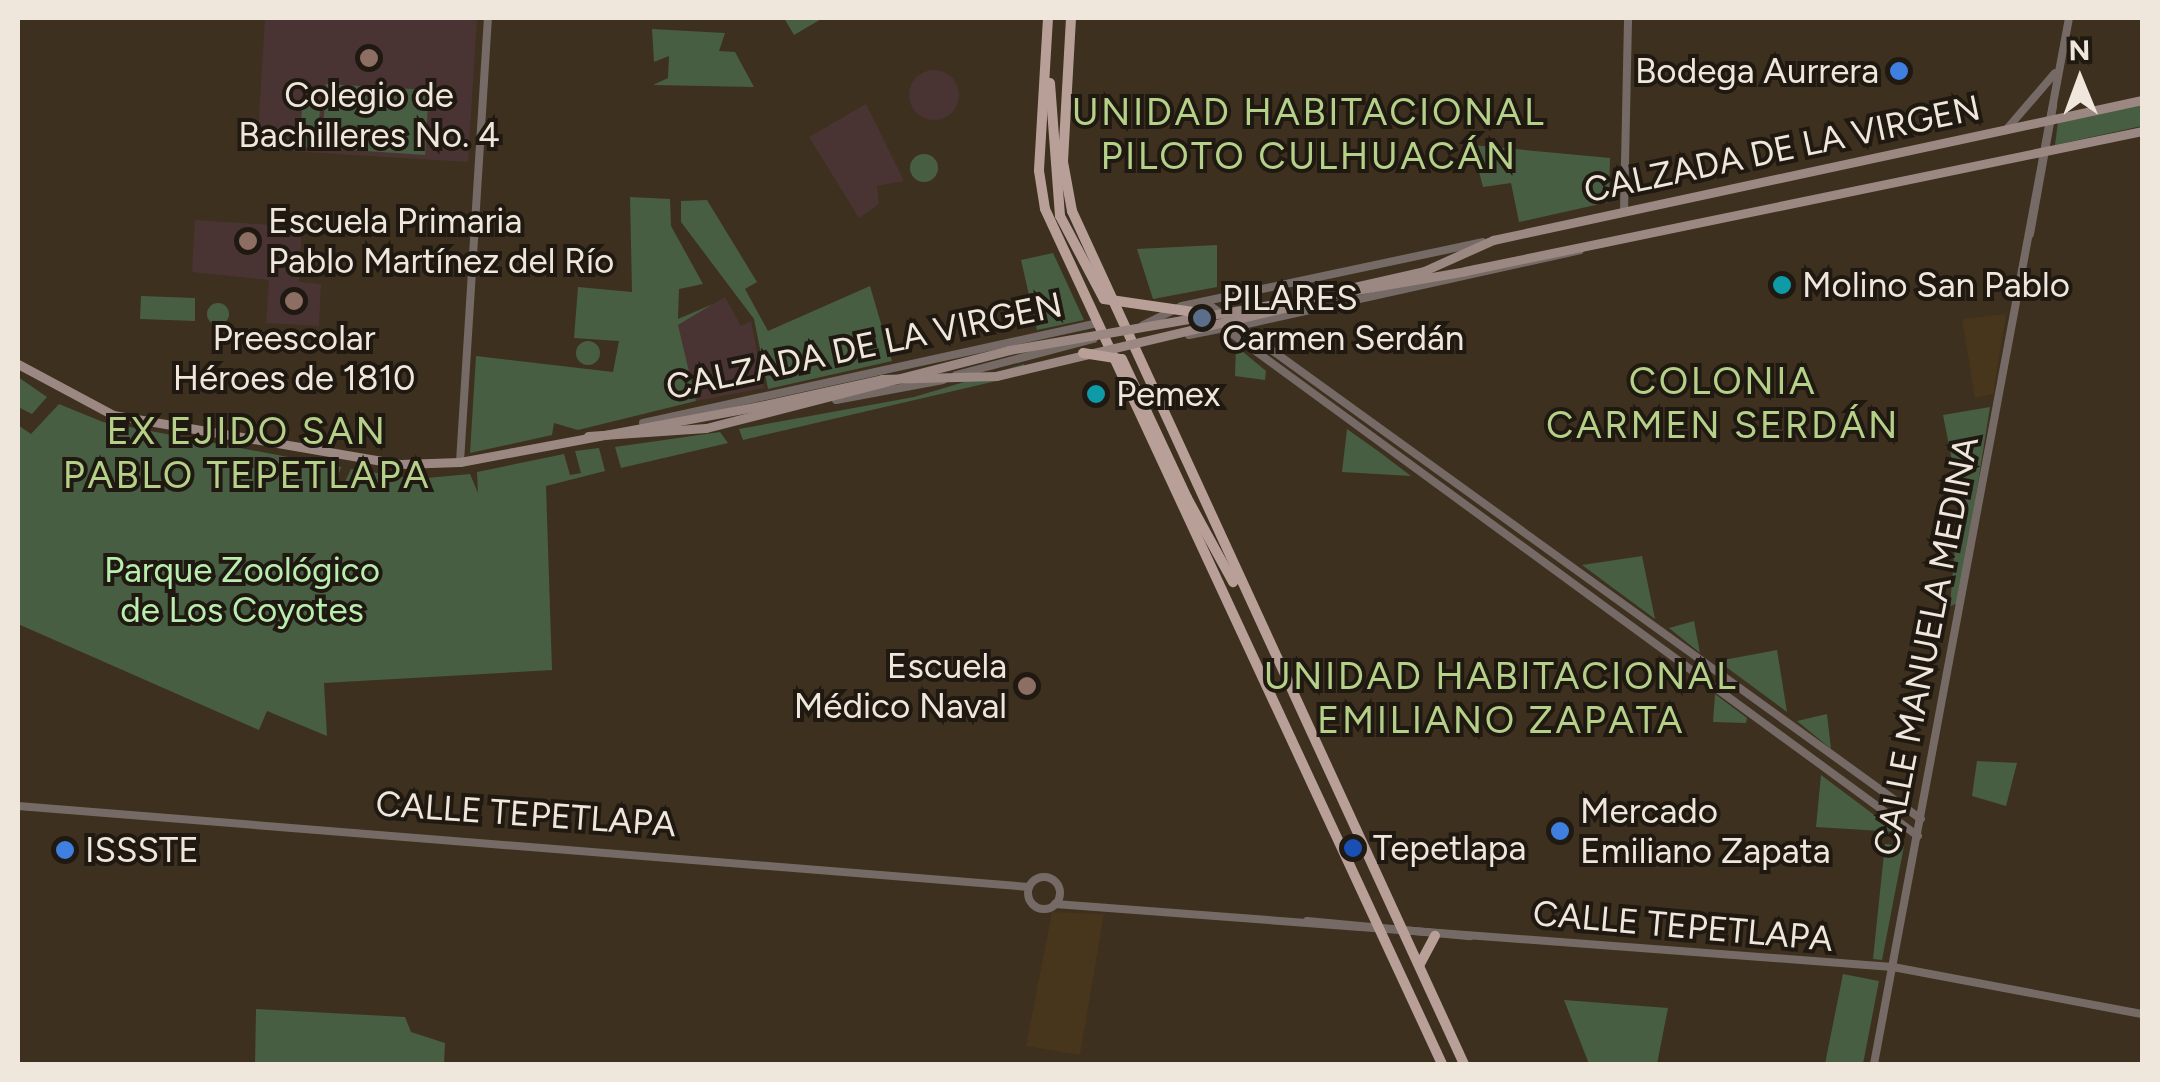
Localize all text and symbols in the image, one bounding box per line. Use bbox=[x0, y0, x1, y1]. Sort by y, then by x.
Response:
north arrow bbox=[2030, 30, 2130, 130]
text: N bbox=[2068, 33, 2091, 67]
marker: Colegio de Bachilleres No. 4 bbox=[358, 47, 380, 69]
place label: Bodega Aurrera bbox=[1635, 50, 1879, 92]
marker: Bodega Aurrera bbox=[1888, 60, 1910, 82]
place label: Colegio de Bachilleres No. 4 bbox=[238, 74, 500, 156]
street label: CALZADA DE LA VIRGEN bbox=[1580, 86, 1984, 212]
district label: UNIDAD HABITACIONAL PILOTO CULHUACÁN bbox=[1072, 90, 1546, 180]
place label: Escuela Primaria Pablo Martínez del Río bbox=[268, 200, 614, 282]
marker: Escuela Primaria Pablo Martínez del Río bbox=[237, 230, 259, 252]
place label: Molino San Pablo bbox=[1802, 264, 2070, 306]
marker: Molino San Pablo bbox=[1771, 274, 1793, 296]
place label: PILARES Carmen Serdán bbox=[1222, 277, 1464, 359]
street label: CALZADA DE LA VIRGEN bbox=[662, 283, 1066, 409]
marker: Preescolar Héroes de 1810 bbox=[283, 290, 305, 312]
marker: PILARES Carmen Serdán bbox=[1191, 307, 1213, 329]
place label: Preescolar Héroes de 1810 bbox=[173, 317, 415, 399]
district label: COLONIA CARMEN SERDÁN bbox=[1546, 359, 1900, 448]
place label: Pemex bbox=[1116, 373, 1220, 415]
marker: Pemex bbox=[1085, 383, 1107, 405]
district label: EX EJIDO SAN PABLO TEPETLAPA bbox=[63, 409, 431, 498]
street label: CALLE MANUELA MEDINA bbox=[1865, 433, 1987, 859]
park label: Parque Zoológico de Los Coyotes bbox=[104, 549, 380, 631]
place label: Escuela Médico Naval bbox=[794, 645, 1007, 727]
district label: UNIDAD HABITACIONAL EMILIANO ZAPATA bbox=[1264, 654, 1738, 744]
marker: Escuela Médico Naval bbox=[1016, 675, 1038, 697]
street label: CALLE TEPETLAPA bbox=[374, 783, 678, 845]
place label: Mercado Emiliano Zapata bbox=[1580, 790, 1831, 872]
marker: Mercado Emiliano Zapata bbox=[1549, 820, 1571, 842]
place label: Tepetlapa bbox=[1373, 827, 1526, 869]
place label: ISSSTE bbox=[85, 829, 199, 871]
marker: Tepetlapa bbox=[1342, 837, 1364, 859]
marker: ISSSTE bbox=[54, 839, 76, 861]
street label: CALLE TEPETLAPA bbox=[1531, 892, 1835, 960]

